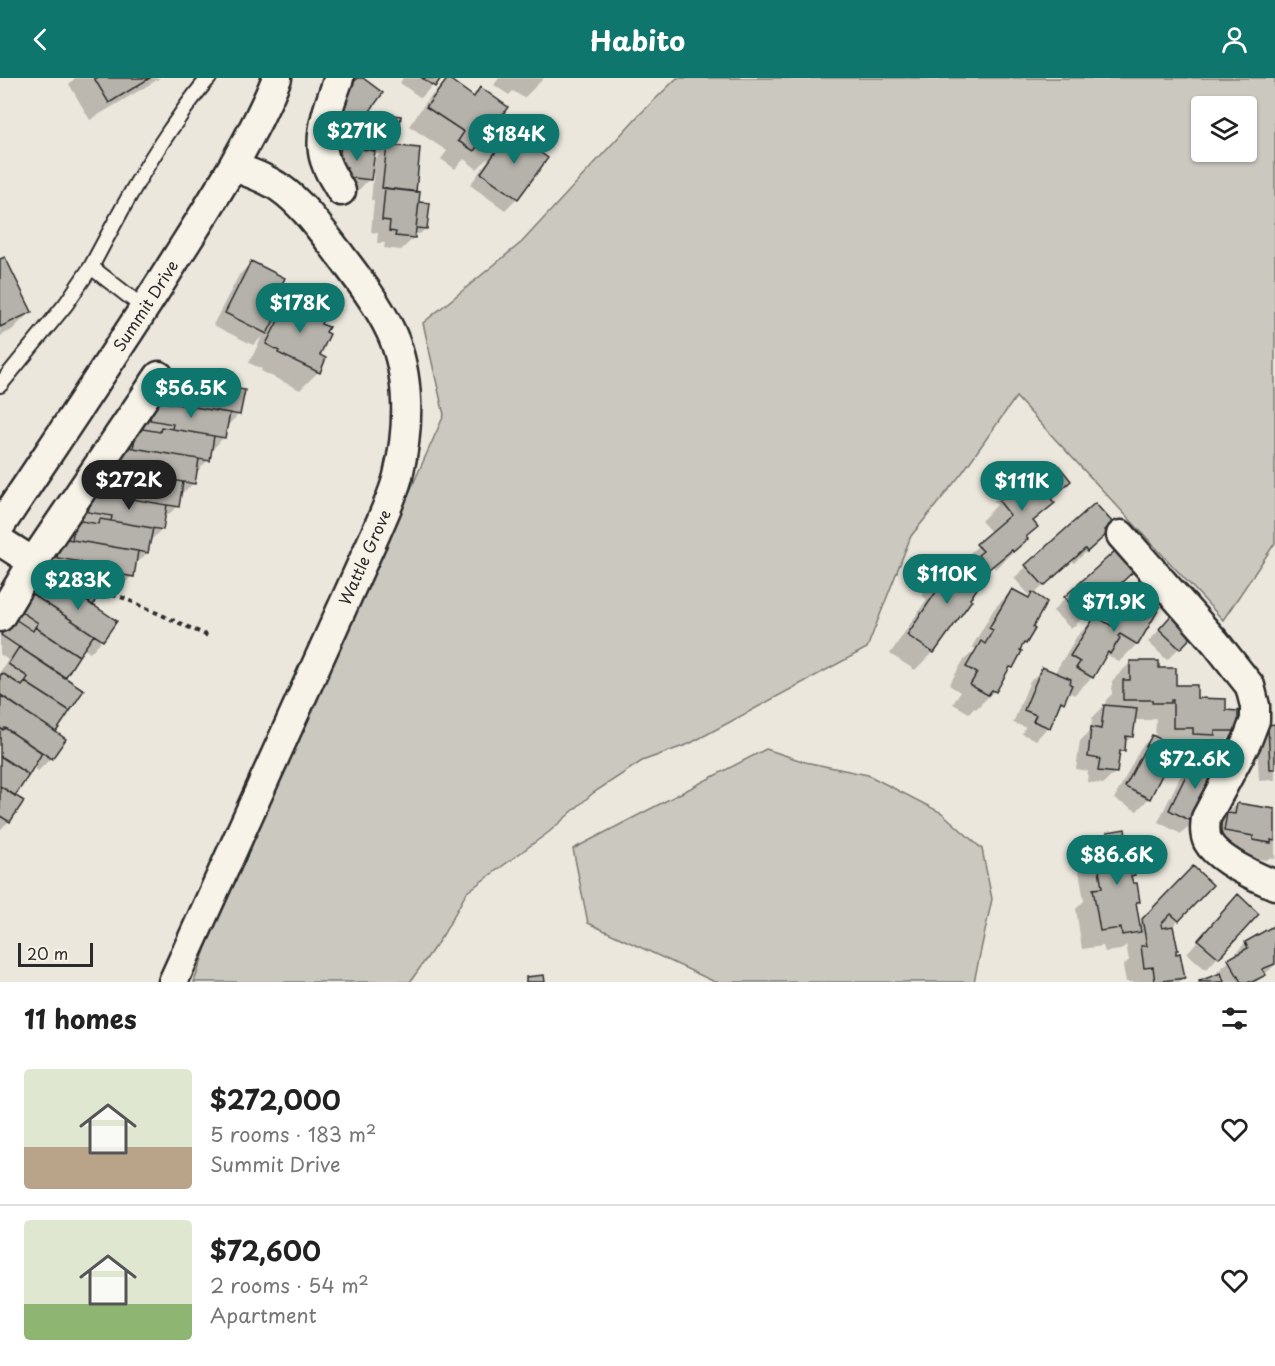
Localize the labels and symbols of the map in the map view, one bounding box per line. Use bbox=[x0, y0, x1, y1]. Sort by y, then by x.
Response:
pin: $271K bbox=[315, 111, 399, 162]
pin: $184K bbox=[472, 114, 556, 165]
street label: Summit Drive bbox=[106, 255, 183, 356]
pin: $178K bbox=[258, 283, 342, 334]
pin: $56.5K bbox=[142, 368, 240, 419]
pin: $272K bbox=[87, 460, 171, 511]
pin: $111K bbox=[980, 461, 1064, 512]
street label: Wattle Grove bbox=[332, 505, 396, 609]
pin: $110K bbox=[905, 554, 989, 605]
pin: $283K bbox=[36, 560, 120, 611]
pin: $71.9K bbox=[1065, 582, 1163, 633]
pin: $72.6K bbox=[1146, 739, 1244, 790]
pin: $86.6K bbox=[1068, 835, 1166, 886]
scale bar bbox=[18, 940, 93, 968]

